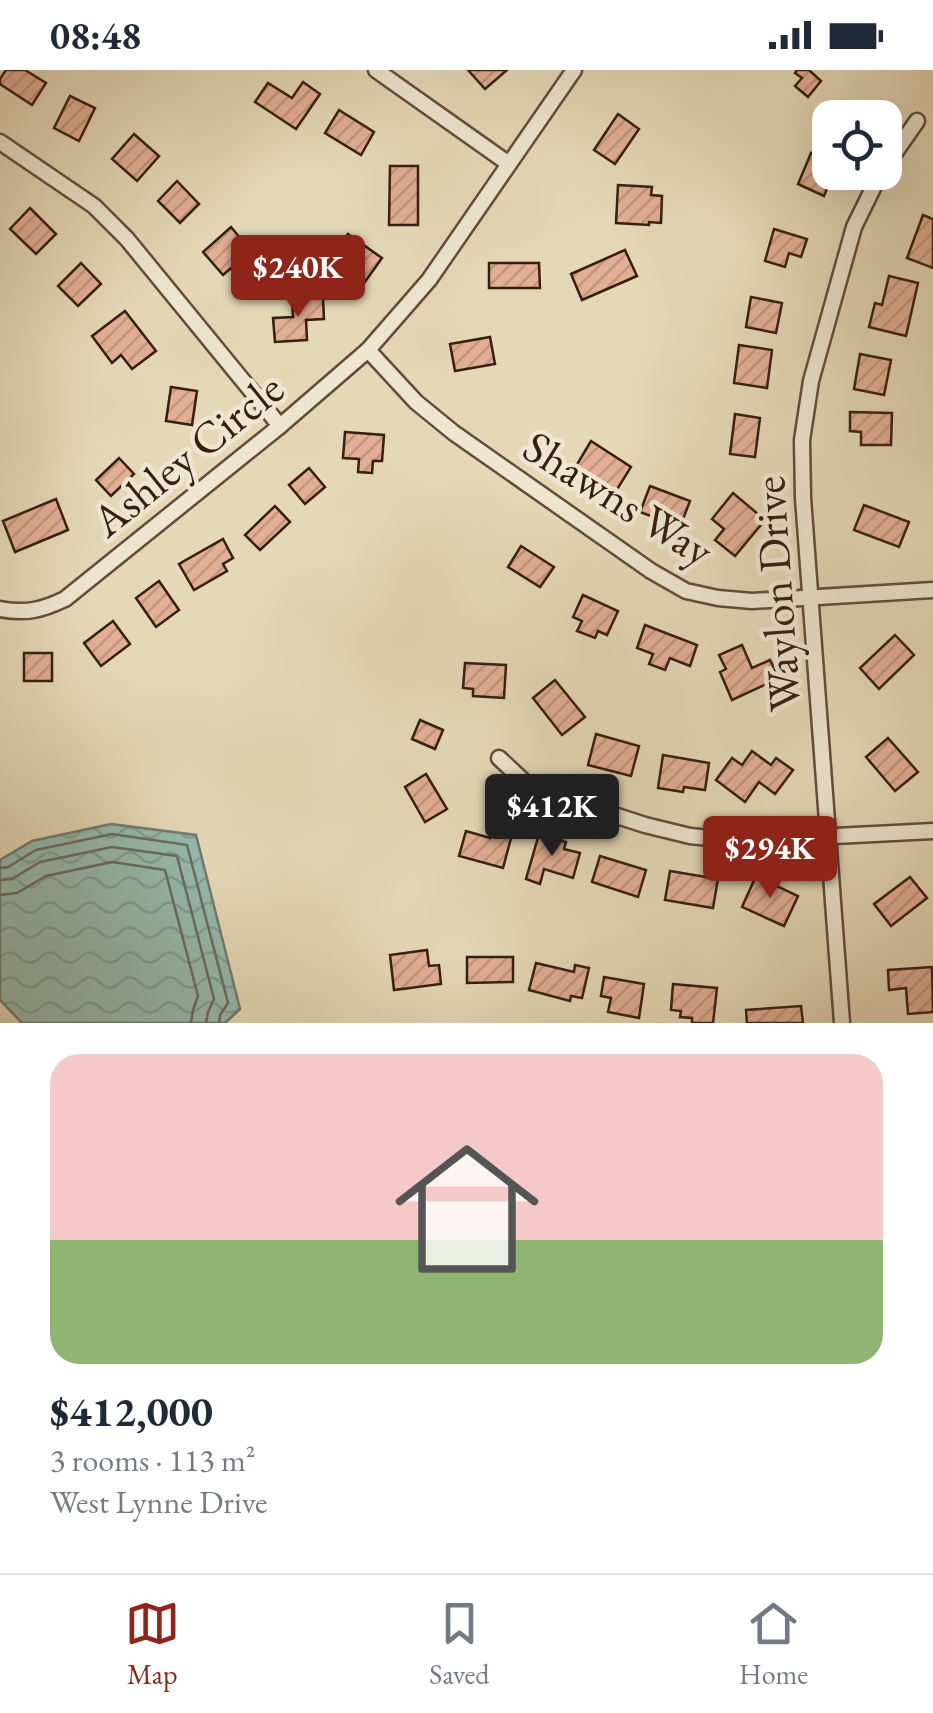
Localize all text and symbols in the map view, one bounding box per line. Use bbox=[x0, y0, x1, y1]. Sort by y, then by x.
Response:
text: 08:48 bbox=[50, 11, 141, 60]
map controls bbox=[812, 100, 902, 190]
button: locate bbox=[812, 100, 902, 190]
pin: $240K bbox=[228, 235, 368, 320]
text: $240K bbox=[253, 246, 343, 288]
street label: Ashley Circle bbox=[78, 359, 295, 550]
street label: Shawns Way bbox=[513, 417, 725, 579]
street label: Waylon Drive bbox=[739, 474, 813, 714]
pin: $412K bbox=[482, 774, 622, 859]
text: $412K bbox=[507, 785, 597, 827]
pin: $294K bbox=[700, 816, 840, 901]
text: $294K bbox=[725, 827, 815, 869]
icon: home bbox=[377, 1119, 557, 1299]
text: $412,000 bbox=[50, 1384, 213, 1439]
text: 3 rooms · 113 m² bbox=[50, 1439, 256, 1481]
text: West Lynne Drive bbox=[50, 1481, 268, 1523]
tab: Map bbox=[125, 1596, 180, 1692]
tab: Saved bbox=[429, 1596, 489, 1692]
tab: Home bbox=[739, 1596, 808, 1692]

